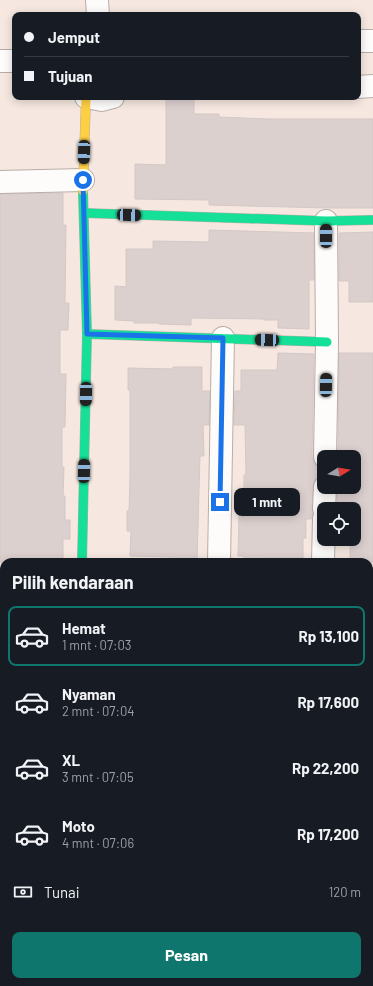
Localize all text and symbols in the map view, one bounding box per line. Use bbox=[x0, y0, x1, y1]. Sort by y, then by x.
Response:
text: Jemput bbox=[48, 28, 100, 46]
text: Tujuan bbox=[48, 67, 92, 85]
car bbox=[78, 140, 90, 164]
route start bbox=[74, 171, 92, 189]
car bbox=[117, 209, 141, 221]
car bbox=[320, 224, 332, 248]
car bbox=[255, 334, 279, 346]
car bbox=[320, 373, 332, 397]
car bbox=[80, 382, 92, 406]
north arrow bbox=[317, 450, 361, 494]
map controls bbox=[317, 450, 361, 546]
car bbox=[78, 459, 90, 483]
callout: 1 mnt bbox=[234, 488, 300, 516]
route end bbox=[211, 493, 229, 511]
text: 1 mnt bbox=[252, 494, 282, 510]
button: locate bbox=[317, 502, 361, 546]
text: Pilih kendaraan bbox=[12, 571, 133, 593]
icon: car bbox=[14, 618, 50, 654]
text: Hemat bbox=[62, 619, 106, 637]
text: Rp 13,100 bbox=[298, 627, 359, 645]
text: 1 mnt · 07:03 bbox=[62, 637, 132, 653]
icon: car bbox=[14, 684, 50, 720]
text: Nyaman bbox=[62, 685, 116, 703]
text: Rp 17,600 bbox=[297, 693, 359, 711]
text: 2 mnt · 07:04 bbox=[62, 703, 134, 719]
icon: car bbox=[14, 750, 50, 786]
text: XL bbox=[62, 751, 80, 769]
text: Rp 22,200 bbox=[292, 759, 359, 777]
text: 3 mnt · 07:05 bbox=[62, 769, 134, 785]
icon: car bbox=[14, 816, 50, 852]
text: Moto bbox=[62, 817, 95, 835]
text: Rp 17,200 bbox=[297, 825, 359, 843]
text: 4 mnt · 07:06 bbox=[62, 835, 134, 851]
icon: cash bbox=[12, 881, 34, 903]
text: Tunai bbox=[44, 883, 80, 901]
text: 120 m bbox=[329, 884, 361, 900]
button: Pesan bbox=[12, 932, 361, 978]

